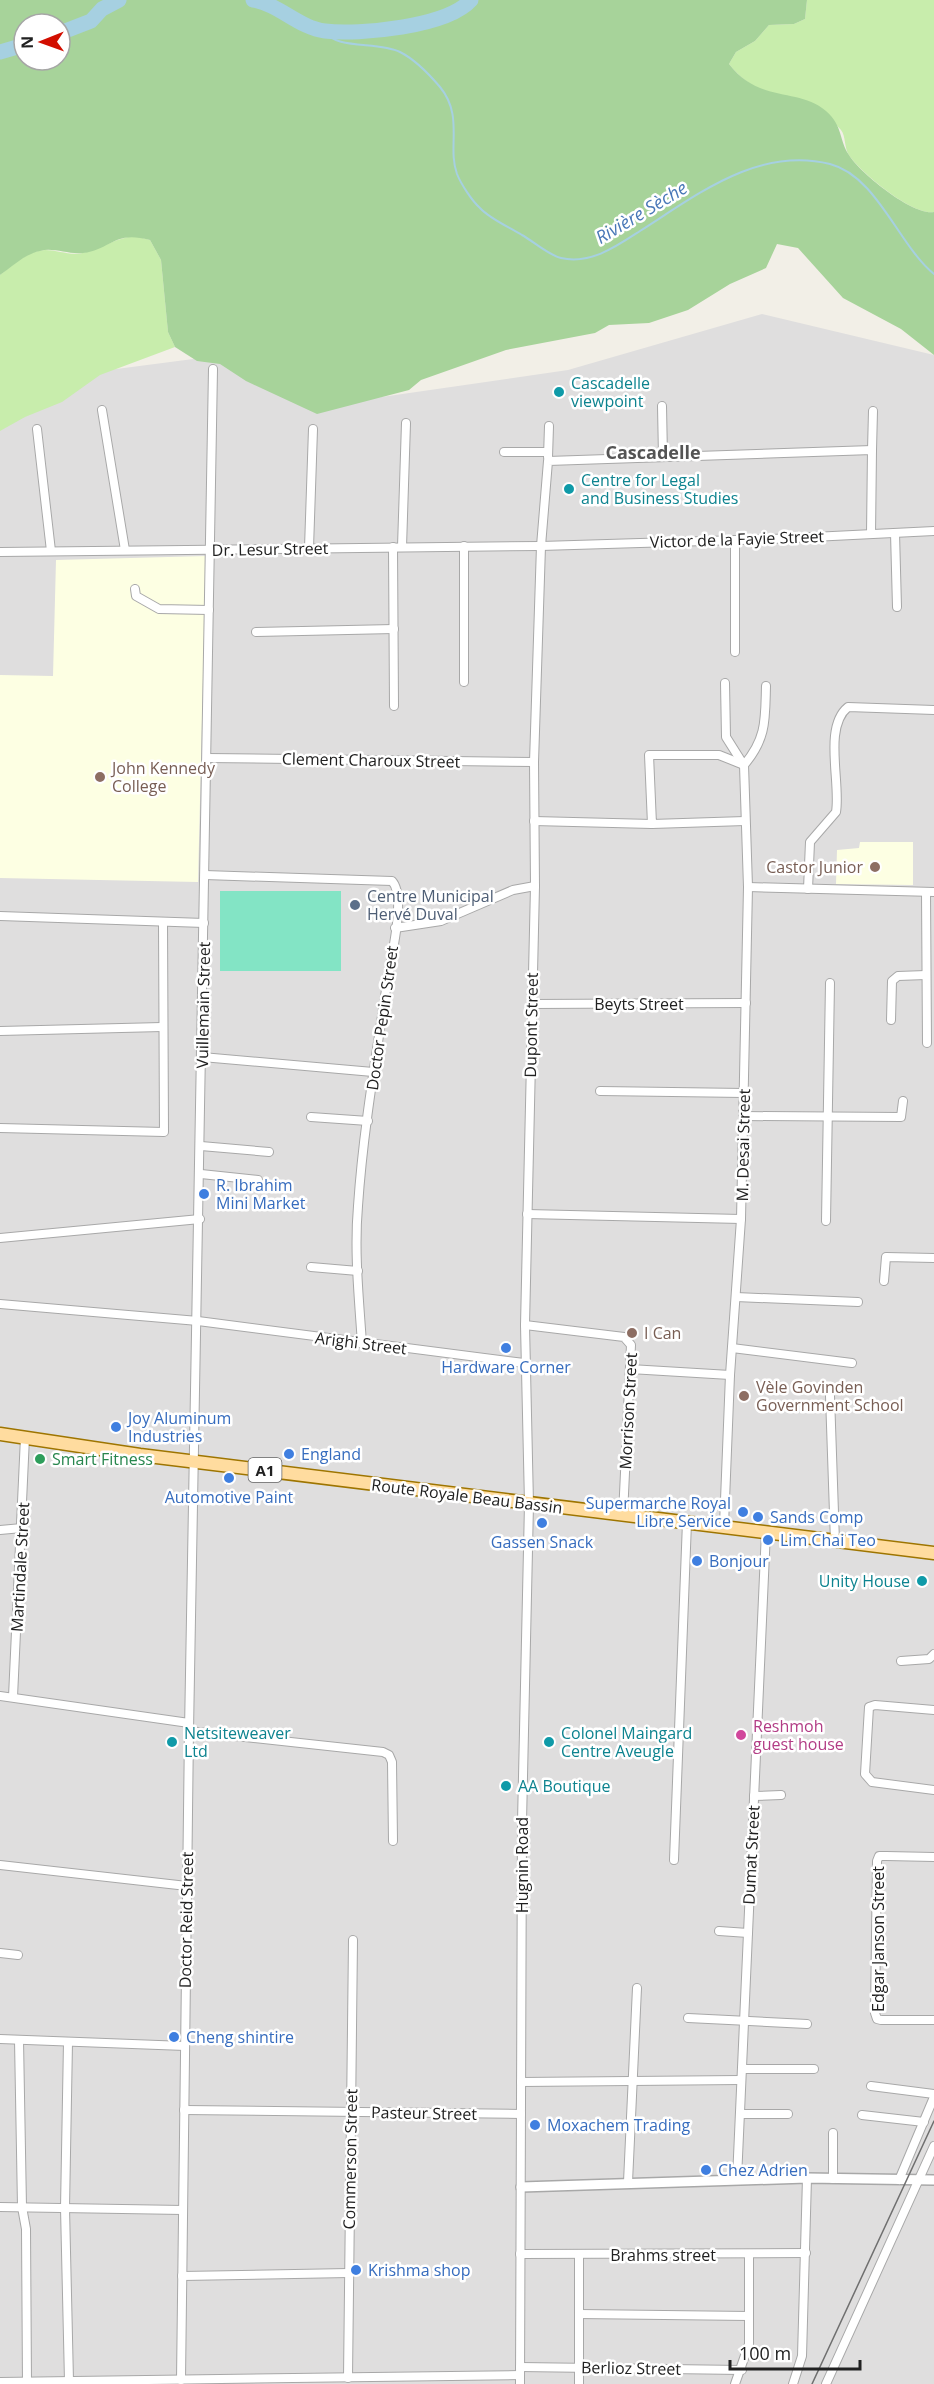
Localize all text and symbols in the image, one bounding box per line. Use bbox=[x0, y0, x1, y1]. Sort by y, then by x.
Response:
north arrow bbox=[12, 12, 72, 72]
text: N bbox=[16, 36, 38, 49]
water label: Rivière Sèche bbox=[591, 175, 691, 249]
place label: Cascadelle viewpoint bbox=[571, 372, 650, 412]
marker: Cascadelle viewpoint bbox=[552, 385, 566, 399]
district label: Cascadelle bbox=[605, 440, 701, 464]
place label: Centre for Legal and Business Studies bbox=[581, 469, 738, 509]
marker: Centre for Legal and Business Studies bbox=[562, 482, 576, 496]
street label: Victor de la Fayie Street bbox=[650, 525, 825, 553]
street label: Dr. Lesur Street bbox=[211, 537, 329, 561]
street label: Clement Charoux Street bbox=[282, 747, 461, 773]
place label: John Kennedy College bbox=[110, 757, 216, 797]
marker: John Kennedy College bbox=[93, 770, 107, 784]
place label: Castor Junior bbox=[766, 856, 863, 878]
marker: Castor Junior bbox=[868, 860, 882, 874]
place label: Centre Municipal Hervé Duval bbox=[367, 885, 494, 925]
marker: Centre Municipal Hervé Duval bbox=[348, 898, 362, 912]
street label: Vuillemain Street bbox=[191, 941, 215, 1069]
street label: Doctor Pepin Street bbox=[361, 944, 403, 1092]
street label: Dupont Street bbox=[519, 972, 543, 1078]
street label: Beyts Street bbox=[594, 993, 684, 1015]
street label: M. Desai Street bbox=[731, 1088, 755, 1202]
place label: R. Ibrahim Mini Market bbox=[216, 1174, 306, 1214]
marker: R. Ibrahim Mini Market bbox=[197, 1187, 211, 1201]
place label: I Can bbox=[644, 1322, 681, 1344]
street label: Arighi Street bbox=[314, 1326, 408, 1360]
marker: I Can bbox=[625, 1326, 639, 1340]
marker: Hardware Corner bbox=[499, 1341, 513, 1355]
street label: Morrison Street bbox=[614, 1352, 642, 1470]
place label: Hardware Corner bbox=[441, 1356, 571, 1378]
place label: Vèle Govinden Government School bbox=[756, 1376, 904, 1416]
marker: Vèle Govinden Government School bbox=[737, 1389, 751, 1403]
place label: Joy Aluminum Industries bbox=[126, 1407, 231, 1447]
marker: Joy Aluminum Industries bbox=[109, 1420, 123, 1434]
place label: England bbox=[301, 1443, 361, 1465]
marker: England bbox=[282, 1447, 296, 1461]
place label: Smart Fitness bbox=[52, 1448, 153, 1470]
marker: Smart Fitness bbox=[33, 1452, 47, 1466]
road number: A1 bbox=[248, 1458, 282, 1482]
marker: Automotive Paint bbox=[222, 1471, 236, 1485]
street label: Route Royale Beau Bassin bbox=[370, 1473, 564, 1519]
place label: Automotive Paint bbox=[165, 1486, 294, 1508]
place label: Supermarche Royal Libre Service bbox=[586, 1492, 731, 1532]
street label: Martindale Street bbox=[6, 1501, 34, 1632]
marker: Supermarche Royal Libre Service bbox=[736, 1505, 750, 1519]
place label: Sands Comp bbox=[770, 1506, 863, 1528]
marker: Sands Comp bbox=[751, 1510, 765, 1524]
marker: Gassen Snack bbox=[535, 1516, 549, 1530]
place label: Lim Chai Teo bbox=[780, 1529, 876, 1551]
place label: Gassen Snack bbox=[491, 1531, 594, 1553]
marker: Lim Chai Teo bbox=[761, 1533, 775, 1547]
place label: Bonjour bbox=[709, 1550, 769, 1572]
marker: Bonjour bbox=[690, 1554, 704, 1568]
place label: Unity House bbox=[819, 1570, 910, 1592]
marker: Unity House bbox=[915, 1574, 929, 1588]
place label: Reshmoh guest house bbox=[753, 1715, 844, 1755]
place label: Netsiteweaver Ltd bbox=[184, 1722, 291, 1762]
place label: Colonel Maingard Centre Aveugle bbox=[561, 1722, 692, 1762]
marker: Reshmoh guest house bbox=[734, 1728, 748, 1742]
marker: Netsiteweaver Ltd bbox=[165, 1735, 179, 1749]
marker: Colonel Maingard Centre Aveugle bbox=[542, 1735, 556, 1749]
place label: AA Boutique bbox=[518, 1775, 611, 1797]
marker: AA Boutique bbox=[499, 1779, 513, 1793]
street label: Dumat Street bbox=[737, 1804, 765, 1905]
street label: Hugnin Road bbox=[511, 1817, 533, 1913]
street label: Doctor Reid Street bbox=[174, 1851, 198, 1988]
street label: Edgar Janson Street bbox=[867, 1866, 889, 2012]
place label: Cheng shintire bbox=[186, 2026, 294, 2048]
marker: Cheng shintire bbox=[167, 2030, 181, 2044]
street label: Commerson Street bbox=[338, 2088, 362, 2230]
street label: Pasteur Street bbox=[371, 2101, 477, 2125]
place label: Moxachem Trading bbox=[547, 2114, 691, 2136]
marker: Moxachem Trading bbox=[528, 2118, 542, 2132]
place label: Chez Adrien bbox=[718, 2159, 808, 2181]
marker: Chez Adrien bbox=[699, 2163, 713, 2177]
street label: Brahms street bbox=[610, 2244, 716, 2266]
place label: Krishma shop bbox=[368, 2259, 471, 2281]
marker: Krishma shop bbox=[349, 2263, 363, 2277]
scale bar bbox=[730, 2333, 860, 2371]
text: 100 m bbox=[739, 2341, 791, 2365]
street label: Berlioz Street bbox=[581, 2356, 681, 2380]

